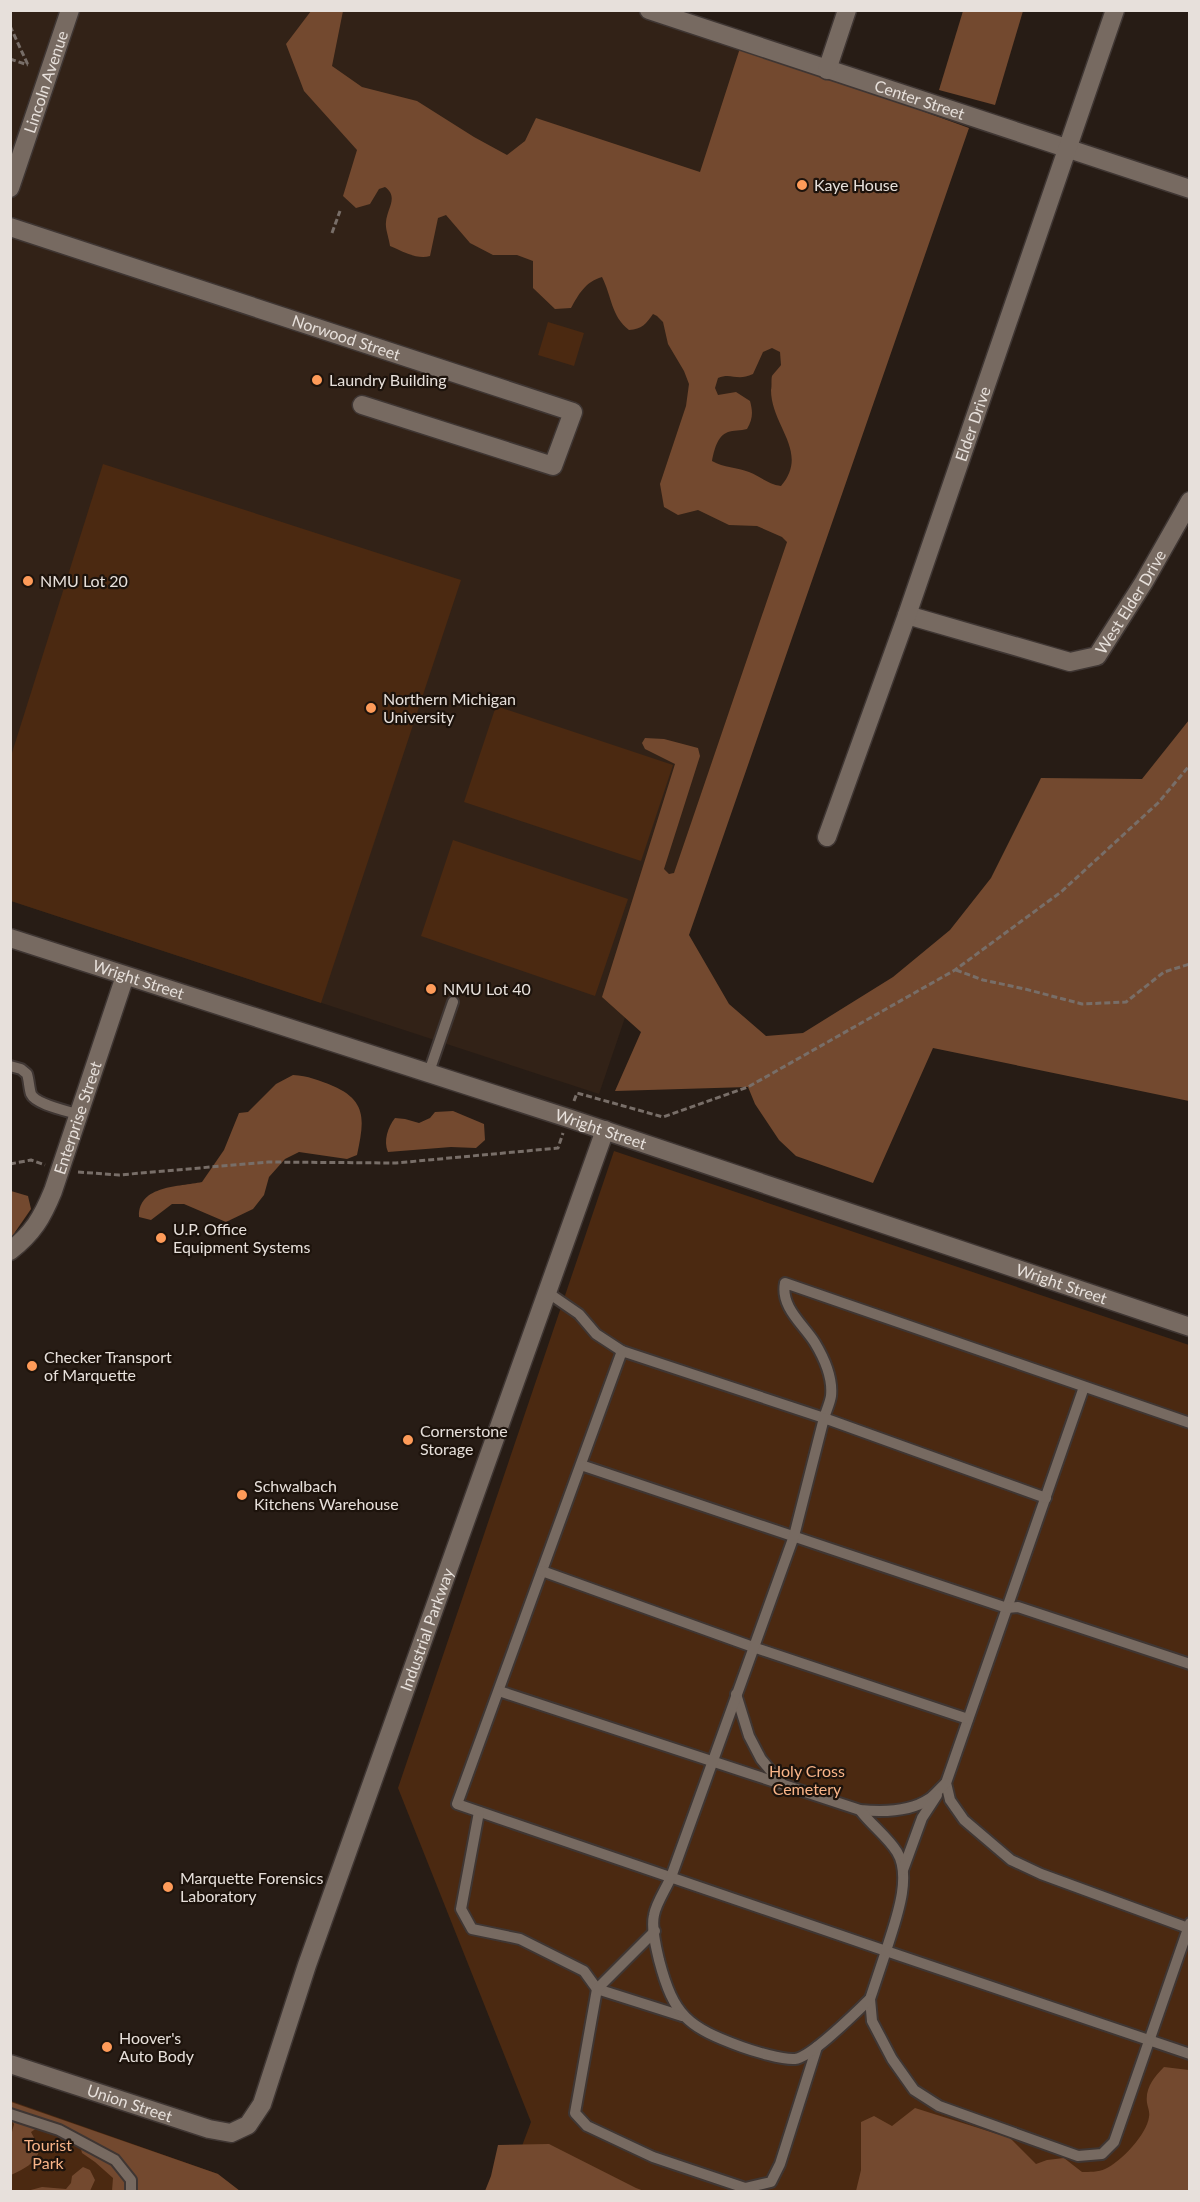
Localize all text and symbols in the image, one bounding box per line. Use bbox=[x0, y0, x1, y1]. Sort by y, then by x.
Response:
street label: Lincoln Avenue bbox=[19, 28, 71, 135]
street label: Center Street bbox=[872, 75, 967, 123]
place label: Kaye House bbox=[814, 175, 898, 194]
marker: Kaye House bbox=[795, 178, 809, 192]
street label: Norwood Street bbox=[290, 310, 403, 364]
place label: Laundry Building bbox=[329, 370, 447, 389]
marker: Laundry Building bbox=[310, 373, 324, 387]
street label: Elder Drive bbox=[951, 384, 994, 464]
street label: West Elder Drive bbox=[1091, 546, 1169, 657]
place label: NMU Lot 20 bbox=[40, 571, 128, 590]
marker: NMU Lot 20 bbox=[21, 574, 35, 588]
place label: Northern Michigan University bbox=[383, 689, 516, 726]
marker: Northern Michigan University bbox=[364, 701, 378, 715]
street label: Wright Street bbox=[91, 955, 187, 1003]
place label: NMU Lot 40 bbox=[443, 979, 531, 998]
marker: NMU Lot 40 bbox=[424, 982, 438, 996]
street label: Enterprise Street bbox=[49, 1058, 105, 1177]
street label: Wright Street bbox=[553, 1105, 649, 1153]
place label: U.P. Office Equipment Systems bbox=[173, 1219, 310, 1256]
marker: U.P. Office Equipment Systems bbox=[154, 1231, 168, 1245]
street label: Wright Street bbox=[1014, 1259, 1110, 1308]
place label: Checker Transport of Marquette bbox=[44, 1347, 172, 1384]
marker: Checker Transport of Marquette bbox=[25, 1359, 39, 1373]
place label: Cornerstone Storage bbox=[420, 1421, 508, 1458]
marker: Cornerstone Storage bbox=[401, 1433, 415, 1447]
place label: Schwalbach Kitchens Warehouse bbox=[254, 1476, 399, 1513]
marker: Schwalbach Kitchens Warehouse bbox=[235, 1488, 249, 1502]
street label: Industrial Parkway bbox=[396, 1565, 457, 1693]
park label: Holy Cross Cemetery bbox=[769, 1761, 845, 1798]
place label: Marquette Forensics Laboratory bbox=[180, 1868, 323, 1905]
marker: Marquette Forensics Laboratory bbox=[161, 1880, 175, 1894]
place label: Hoover's Auto Body bbox=[119, 2028, 195, 2065]
marker: Hoover's Auto Body bbox=[100, 2040, 114, 2054]
street label: Union Street bbox=[85, 2080, 175, 2126]
park label: Tourist Park bbox=[24, 2135, 72, 2172]

